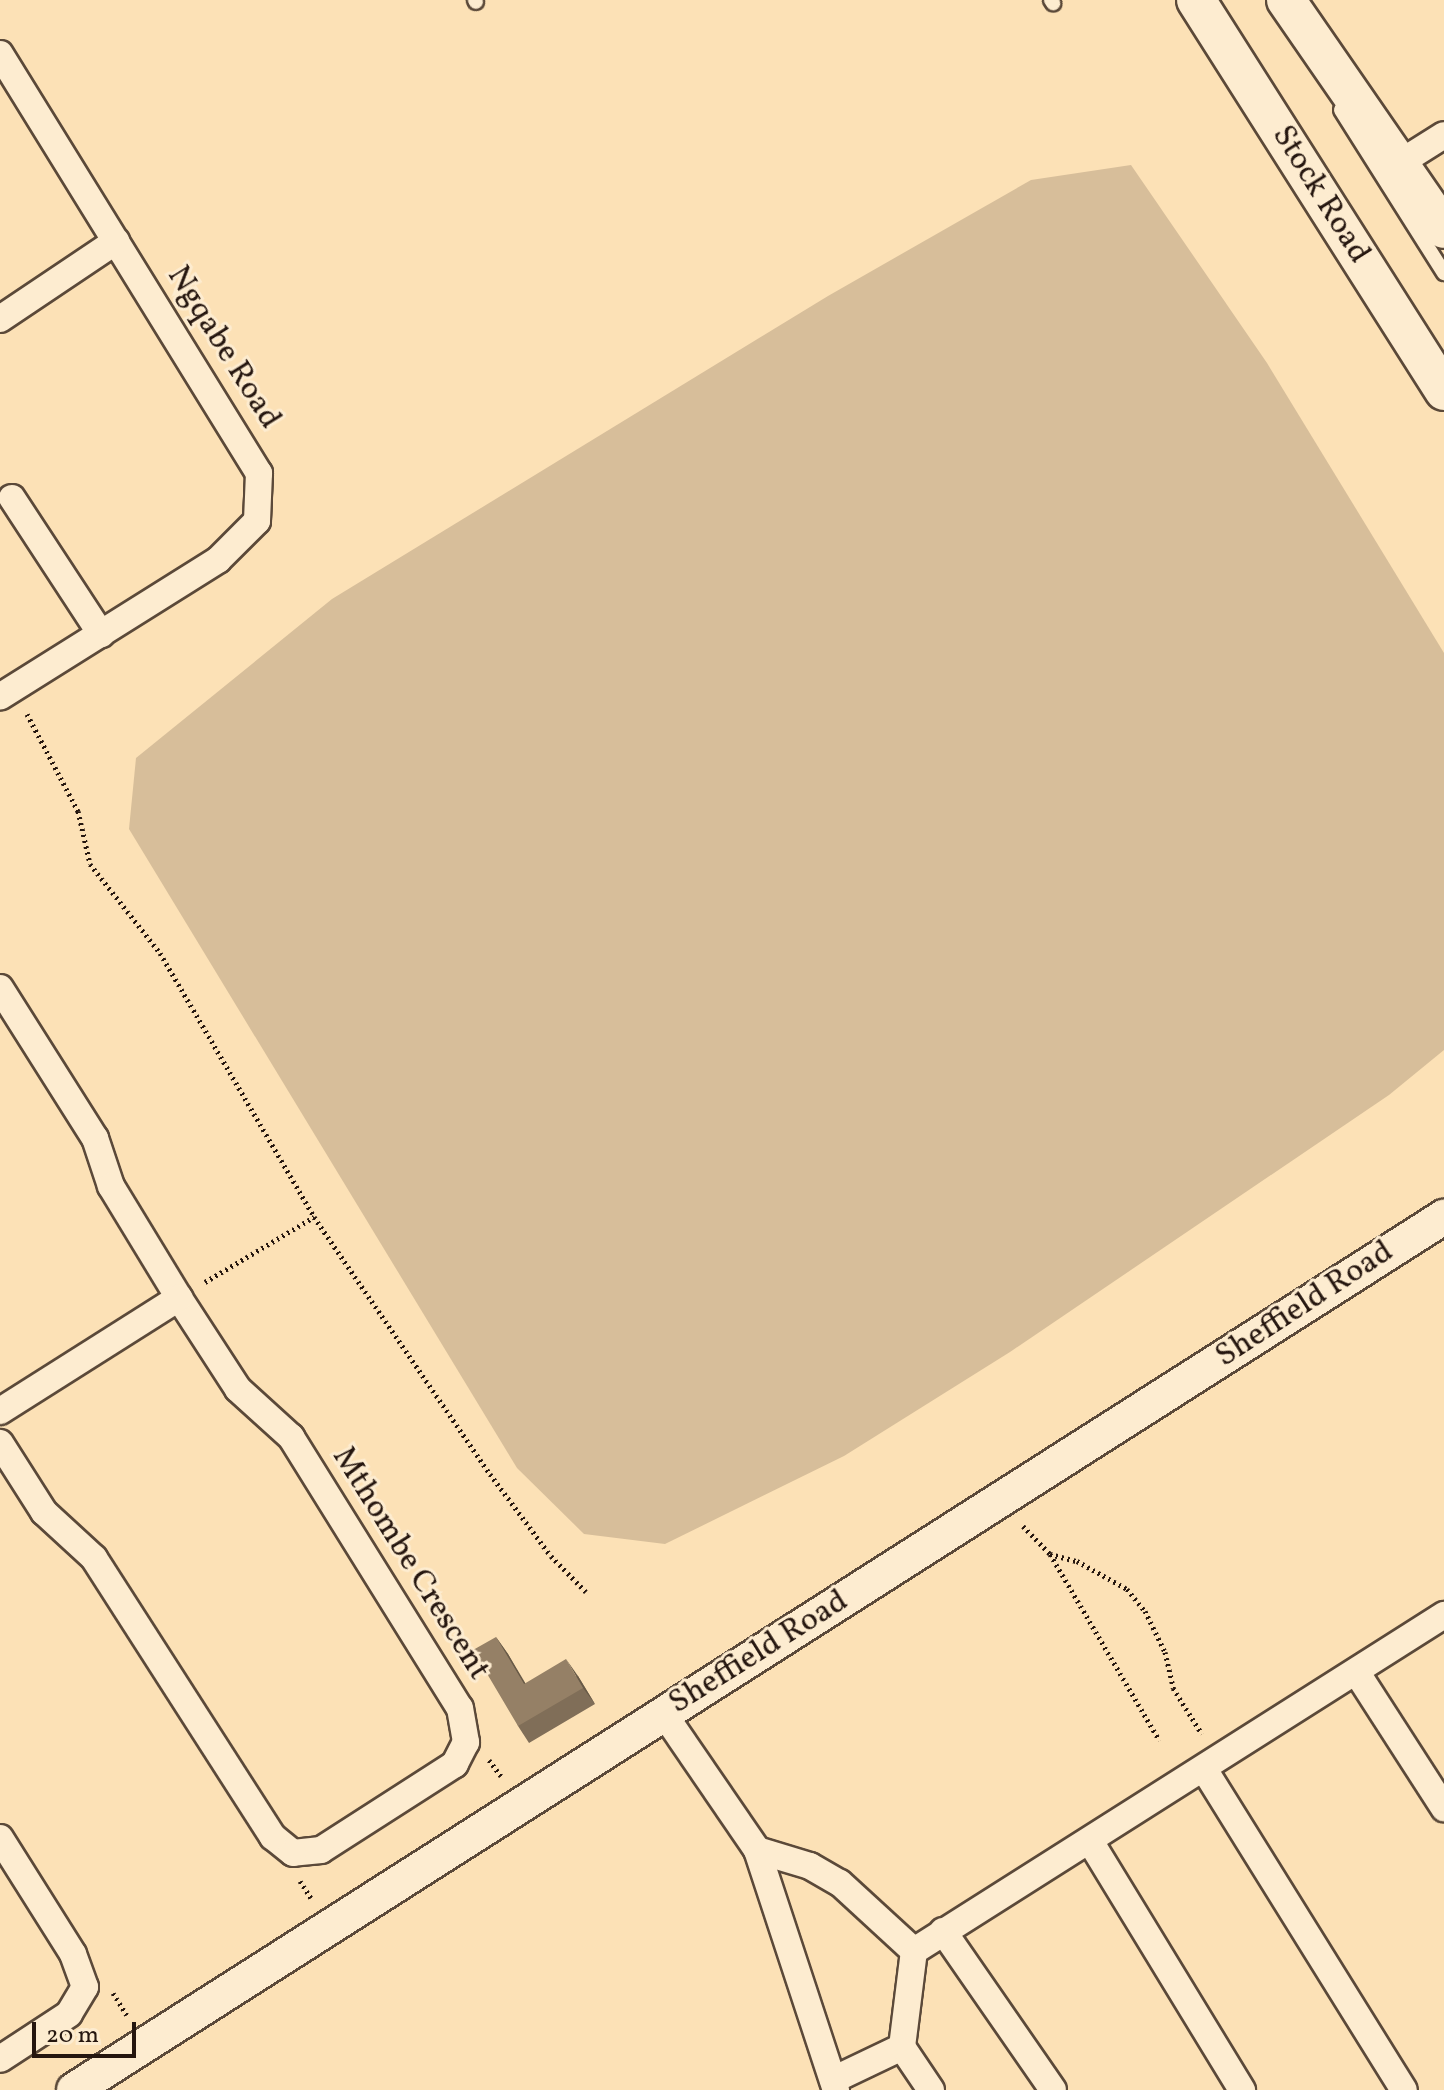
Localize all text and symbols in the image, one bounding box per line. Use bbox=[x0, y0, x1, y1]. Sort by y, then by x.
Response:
street label: Stock Road bbox=[1263, 119, 1377, 271]
street label: Ngqabe Road bbox=[158, 259, 288, 437]
street label: Sheffield Road bbox=[1209, 1233, 1401, 1377]
street label: Mthombe Crescent bbox=[323, 1440, 497, 1688]
street label: Sheffield Road bbox=[662, 1583, 856, 1723]
scale bar bbox=[36, 2006, 140, 2056]
text: 20 m bbox=[46, 2019, 99, 2053]

